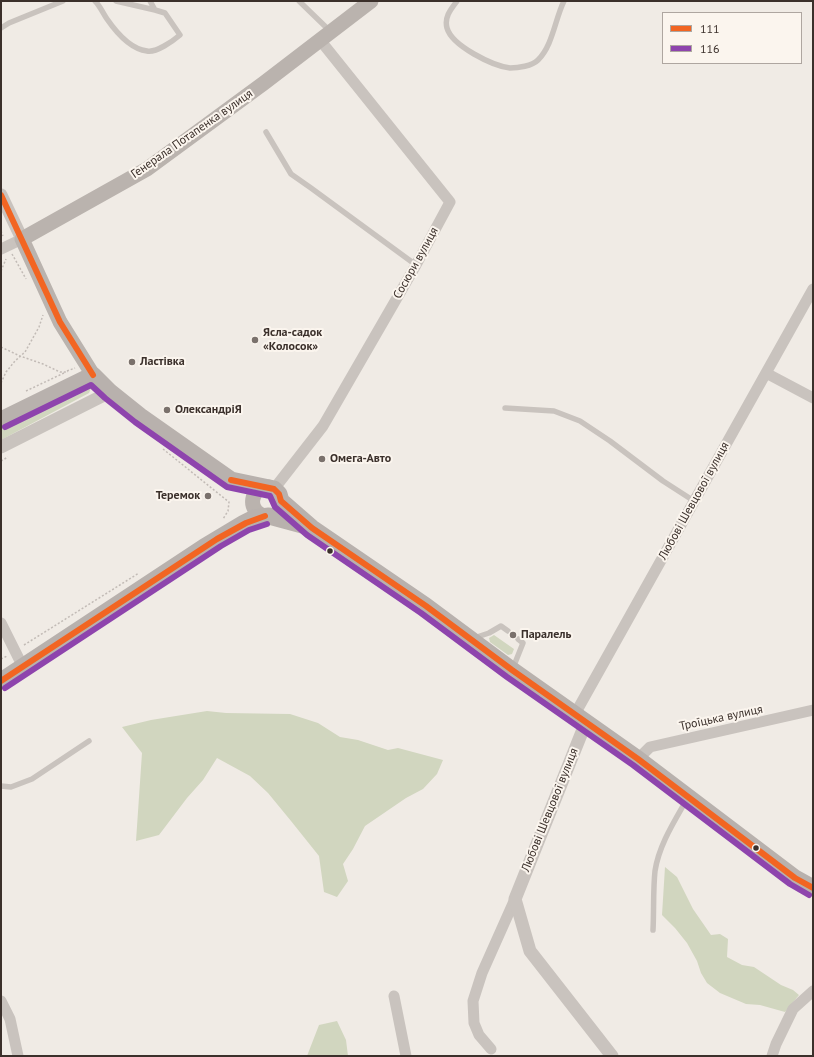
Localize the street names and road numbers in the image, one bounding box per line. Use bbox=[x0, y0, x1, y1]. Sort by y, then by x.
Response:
street label: Генерала Потапенка вулиця bbox=[128, 86, 256, 182]
street label: Сосюри вулиця bbox=[390, 225, 442, 301]
street label: Любові Шевцової вулиця bbox=[656, 440, 732, 562]
street label: Троїцька вулиця bbox=[678, 702, 764, 734]
street label: Любові Шевцової вулиця bbox=[519, 746, 581, 874]

